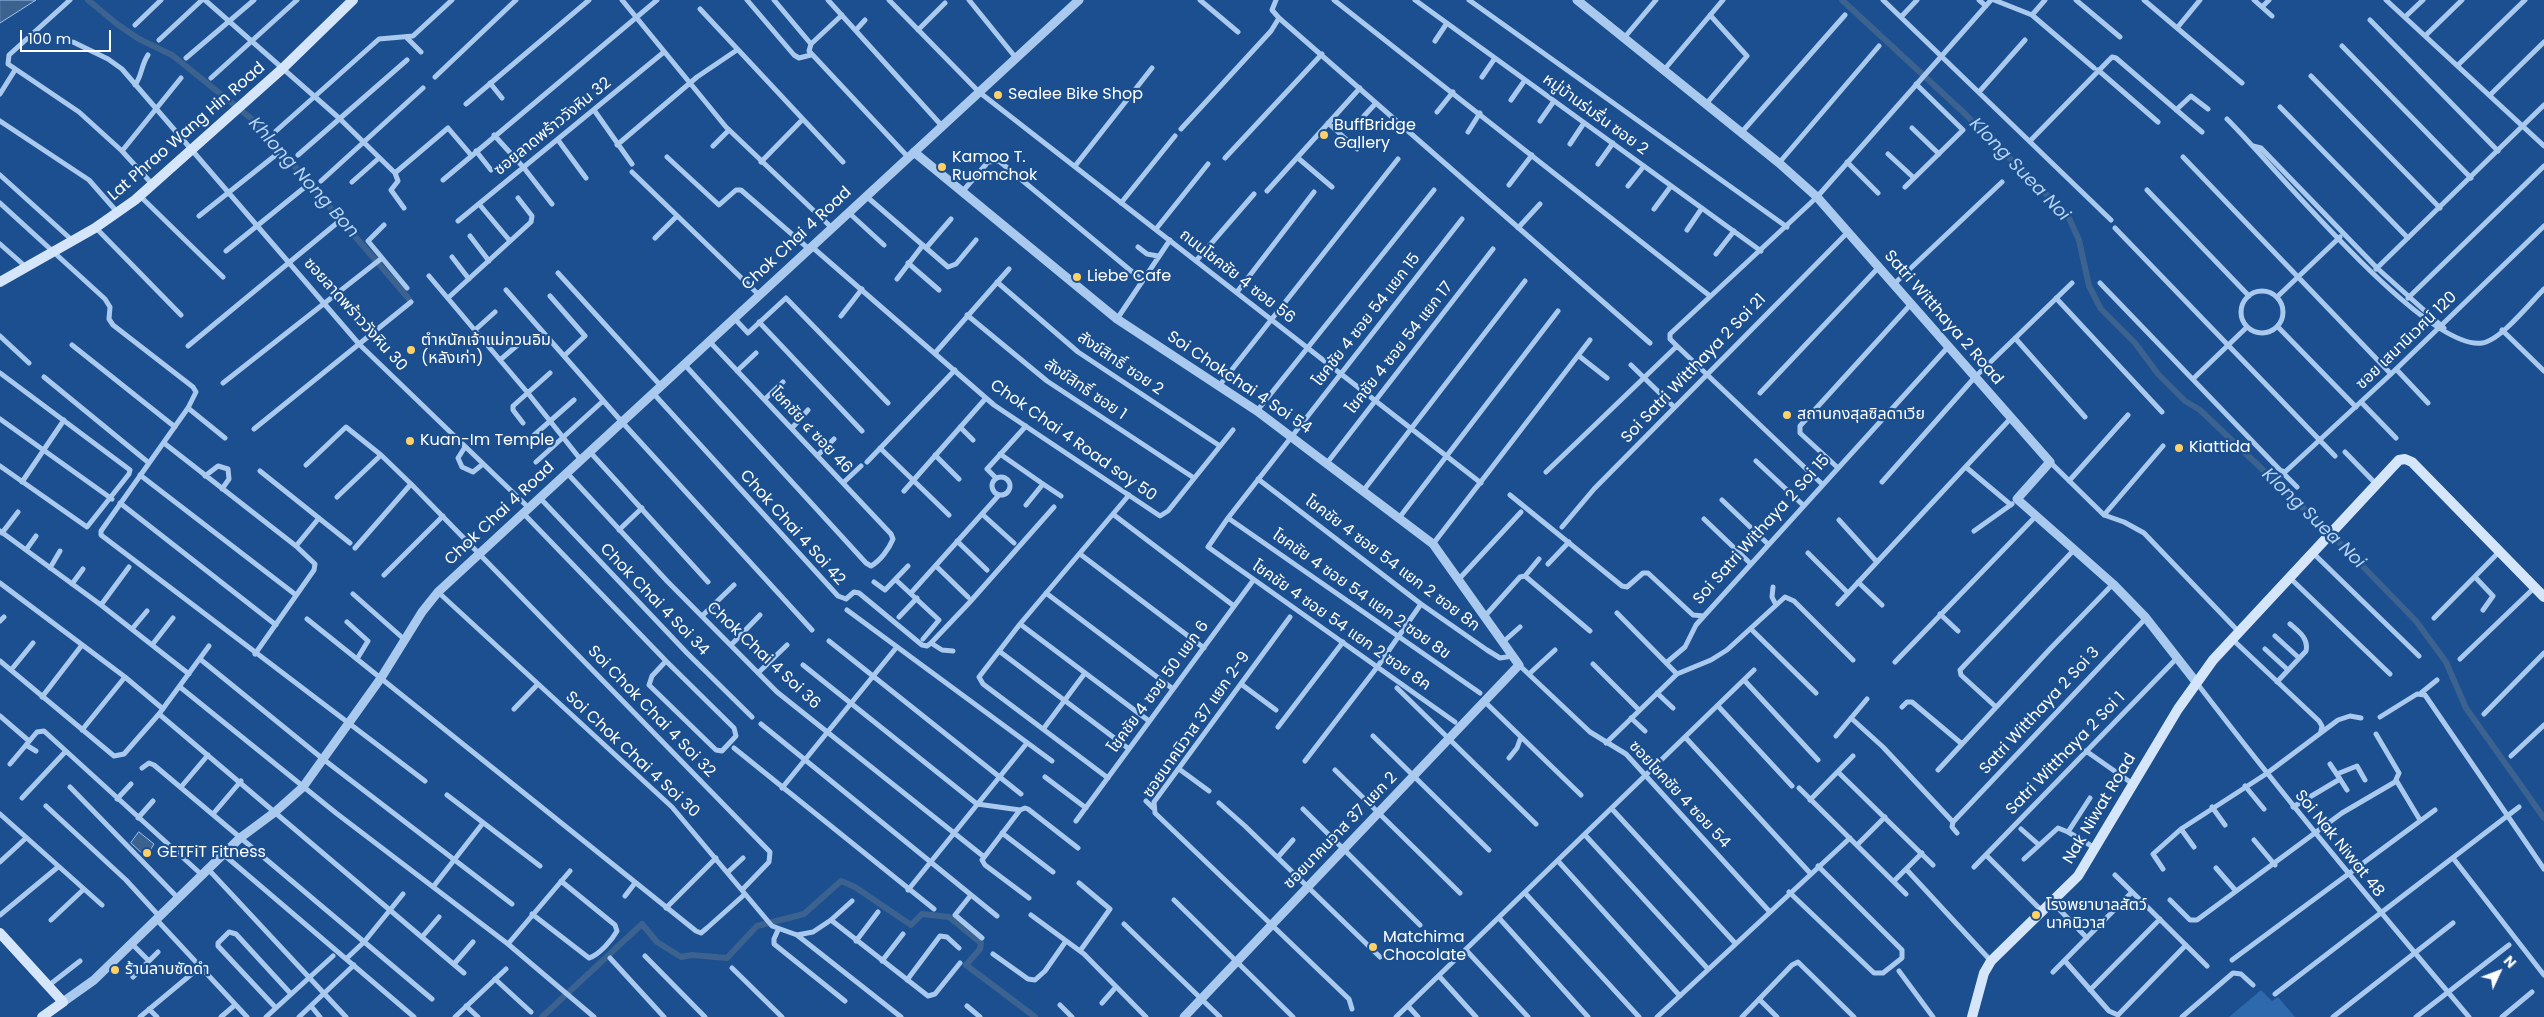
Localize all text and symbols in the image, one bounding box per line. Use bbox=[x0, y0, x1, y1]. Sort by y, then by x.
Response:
scale bar bbox=[22, 20, 114, 52]
text: 100 m bbox=[28, 28, 71, 49]
street label: Lat Phrao Wang Hin Road bbox=[105, 59, 269, 205]
street label: หมู่บ้านร่มรื่น ซอย 2 bbox=[1538, 70, 1652, 160]
street label: ซอยลาดพร้าววังหิน 32 bbox=[491, 74, 615, 180]
place label: Sealee Bike Shop bbox=[1008, 85, 1143, 105]
marker: Sealee Bike Shop bbox=[992, 89, 1004, 101]
water label: Khlong Nong Bon bbox=[243, 113, 363, 243]
water label: Klong Suea Noi bbox=[1964, 114, 2074, 226]
place label: BuffBridge Gallery bbox=[1334, 116, 1416, 154]
marker: BuffBridge Gallery bbox=[1318, 129, 1330, 141]
place label: Kamoo T. Ruomchok bbox=[952, 148, 1037, 186]
marker: Kamoo T. Ruomchok bbox=[936, 161, 948, 173]
street label: Chok Chai 4 Road bbox=[738, 183, 856, 295]
street label: ถนนโชคชัย 4 ซอย 56 bbox=[1175, 226, 1299, 328]
street label: Satri Witthaya 2 Road bbox=[1879, 247, 2007, 389]
street label: โชคชัย 4 ซอย 54 แยก 15 bbox=[1309, 250, 1425, 390]
street label: ซอยลาดพร้าววังหิน 30 bbox=[299, 254, 411, 376]
place label: Liebe Cafe bbox=[1087, 267, 1171, 287]
marker: Liebe Cafe bbox=[1071, 271, 1083, 283]
street label: โชคชัย 4 ซอย 54 แยก 17 bbox=[1342, 278, 1458, 418]
street label: ซอย เสนานิเวศน์ 120 bbox=[2353, 288, 2461, 394]
street label: Soi Satri Witthaya 2 Soi 21 bbox=[1618, 290, 1770, 448]
street label: Soi Chokchai 4 Soi 54 bbox=[1163, 327, 1315, 439]
street label: สังข์สิทธิ์ ซอย 2 bbox=[1073, 328, 1167, 400]
place label: ตำหนักเจ้าแม่กวนอิม (หลังเก่า) bbox=[421, 331, 551, 369]
marker: ตำหนักเจ้าแม่กวนอิม (หลังเก่า) bbox=[405, 344, 417, 356]
street label: สังข์สิทธิ์ ซอย 1 bbox=[1040, 355, 1130, 425]
street label: Chok Chai 4 Road soy 50 bbox=[986, 376, 1160, 506]
street label: โชคชัย ๔ ซอย 46 bbox=[766, 384, 856, 478]
place label: สถานกงสุลซิลดาเวีย bbox=[1797, 405, 1925, 425]
marker: สถานกงสุลซิลดาเวีย bbox=[1781, 409, 1793, 421]
place label: Kuan-Im Temple bbox=[420, 431, 554, 451]
marker: Kuan-Im Temple bbox=[404, 435, 416, 447]
place label: Kiattida bbox=[2189, 438, 2251, 458]
marker: Kiattida bbox=[2173, 442, 2185, 454]
street label: Soi Satri Withaya 2 Soi 15 bbox=[1690, 451, 1834, 609]
street label: Chok Chai 4 Road bbox=[441, 458, 559, 570]
water label: Klong Suea Noi bbox=[2257, 464, 2369, 574]
street label: Chok Chai 4 Soi 42 bbox=[735, 466, 849, 590]
street label: โชคชัย 4 ซอย 54 แยก 2 ซอย 8ก bbox=[1301, 492, 1483, 636]
street label: โชคชัย 4 ซอย 54 แยก 2 ซอย 8ข bbox=[1268, 526, 1454, 664]
street label: Chok Chai 4 Soi 34 bbox=[595, 540, 713, 660]
street label: โชคชัย 4 ซอย 54 แยก 2 ซอย 8ค bbox=[1248, 557, 1434, 695]
street label: Chok Chai 4 Soi 36 bbox=[702, 598, 824, 714]
street label: โชคชัย 4 ซอย 50 แยก 6 bbox=[1105, 617, 1213, 757]
street label: Soi Chok Chai 4 Soi 32 bbox=[583, 642, 719, 782]
street label: Satri Witthaya 2 Soi 3 bbox=[1976, 643, 2104, 779]
street label: ซอยนาคนิวาส 37 แยก 2-9 bbox=[1139, 648, 1255, 802]
street label: Soi Chok Chai 4 Soi 30 bbox=[561, 688, 703, 822]
street label: Satri Witthaya 2 Soi 1 bbox=[2002, 689, 2130, 819]
street label: ซอยโชคชัย 4 ซอย 54 bbox=[1624, 737, 1734, 853]
street label: Nak Niwat Road bbox=[2059, 750, 2141, 868]
street label: ซอยนาคนวาส 37 แยก 2 bbox=[1280, 769, 1402, 893]
street label: Soi Nak Niwat 48 bbox=[2290, 787, 2388, 901]
place label: GETFiT Fitness bbox=[157, 843, 266, 863]
marker: GETFiT Fitness bbox=[141, 847, 153, 859]
place label: โรงพยาบาลสัตว์ นาคนิวาส bbox=[2046, 896, 2147, 934]
marker: โรงพยาบาลสัตว์ นาคนิวาส bbox=[2030, 909, 2042, 921]
place label: Matchima Chocolate bbox=[1383, 928, 1466, 966]
marker: Matchima Chocolate bbox=[1367, 941, 1379, 953]
north arrow bbox=[2474, 947, 2524, 997]
text: N bbox=[2499, 951, 2521, 972]
place label: ร้านลาบซัดดำ bbox=[125, 960, 210, 980]
marker: ร้านลาบซัดดำ bbox=[109, 964, 121, 976]

